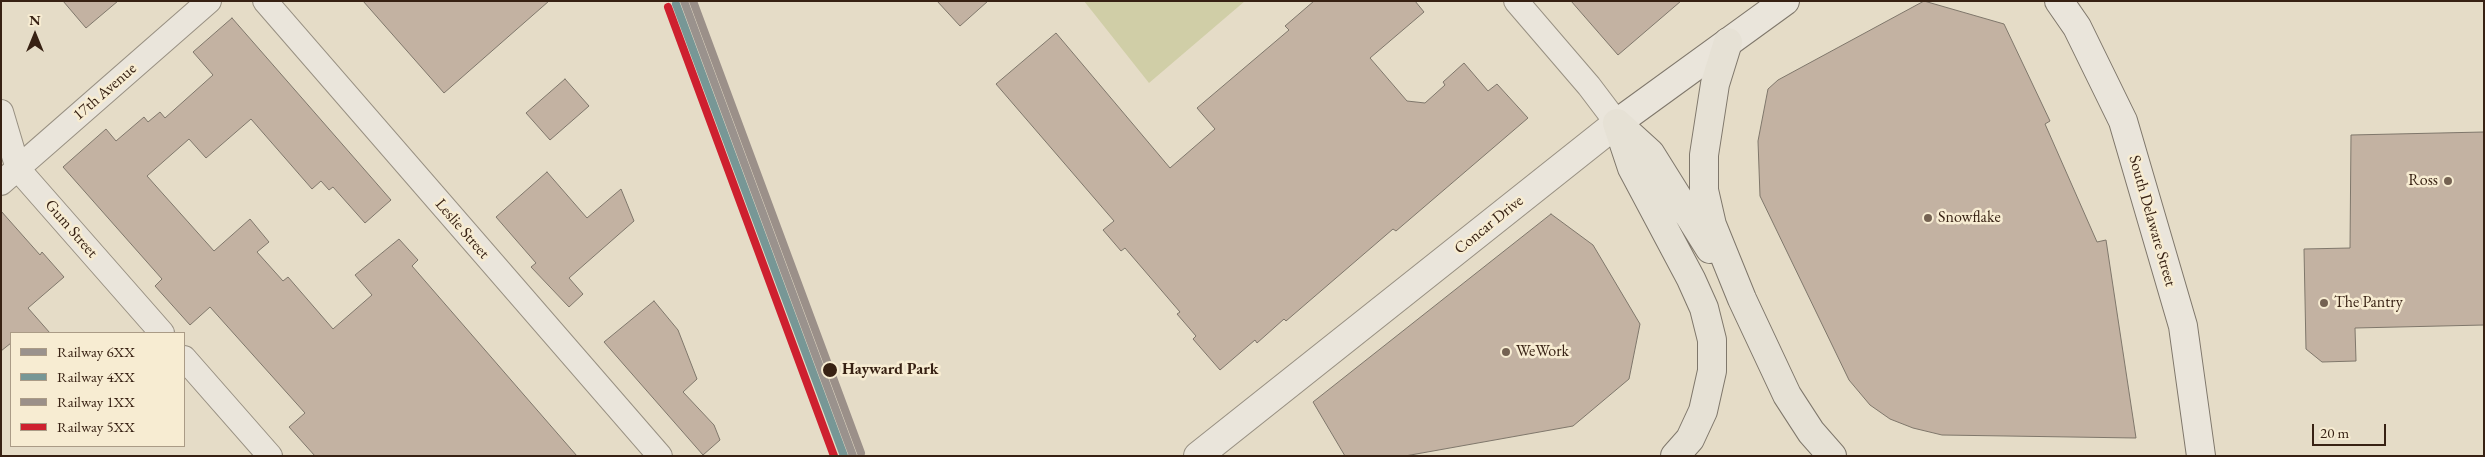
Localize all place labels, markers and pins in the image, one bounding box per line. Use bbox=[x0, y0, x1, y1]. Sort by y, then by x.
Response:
place label: Ross bbox=[2408, 171, 2438, 191]
marker: Ross bbox=[2442, 175, 2454, 187]
place label: Snowflake bbox=[1938, 208, 2001, 228]
marker: Snowflake bbox=[1922, 212, 1934, 224]
place label: The Pantry bbox=[2334, 293, 2403, 313]
marker: The Pantry bbox=[2318, 297, 2330, 309]
place label: WeWork bbox=[1516, 342, 1569, 362]
marker: WeWork bbox=[1500, 346, 1512, 358]
place label: Hayward Park bbox=[842, 360, 939, 380]
marker: Hayward Park bbox=[821, 361, 839, 379]

